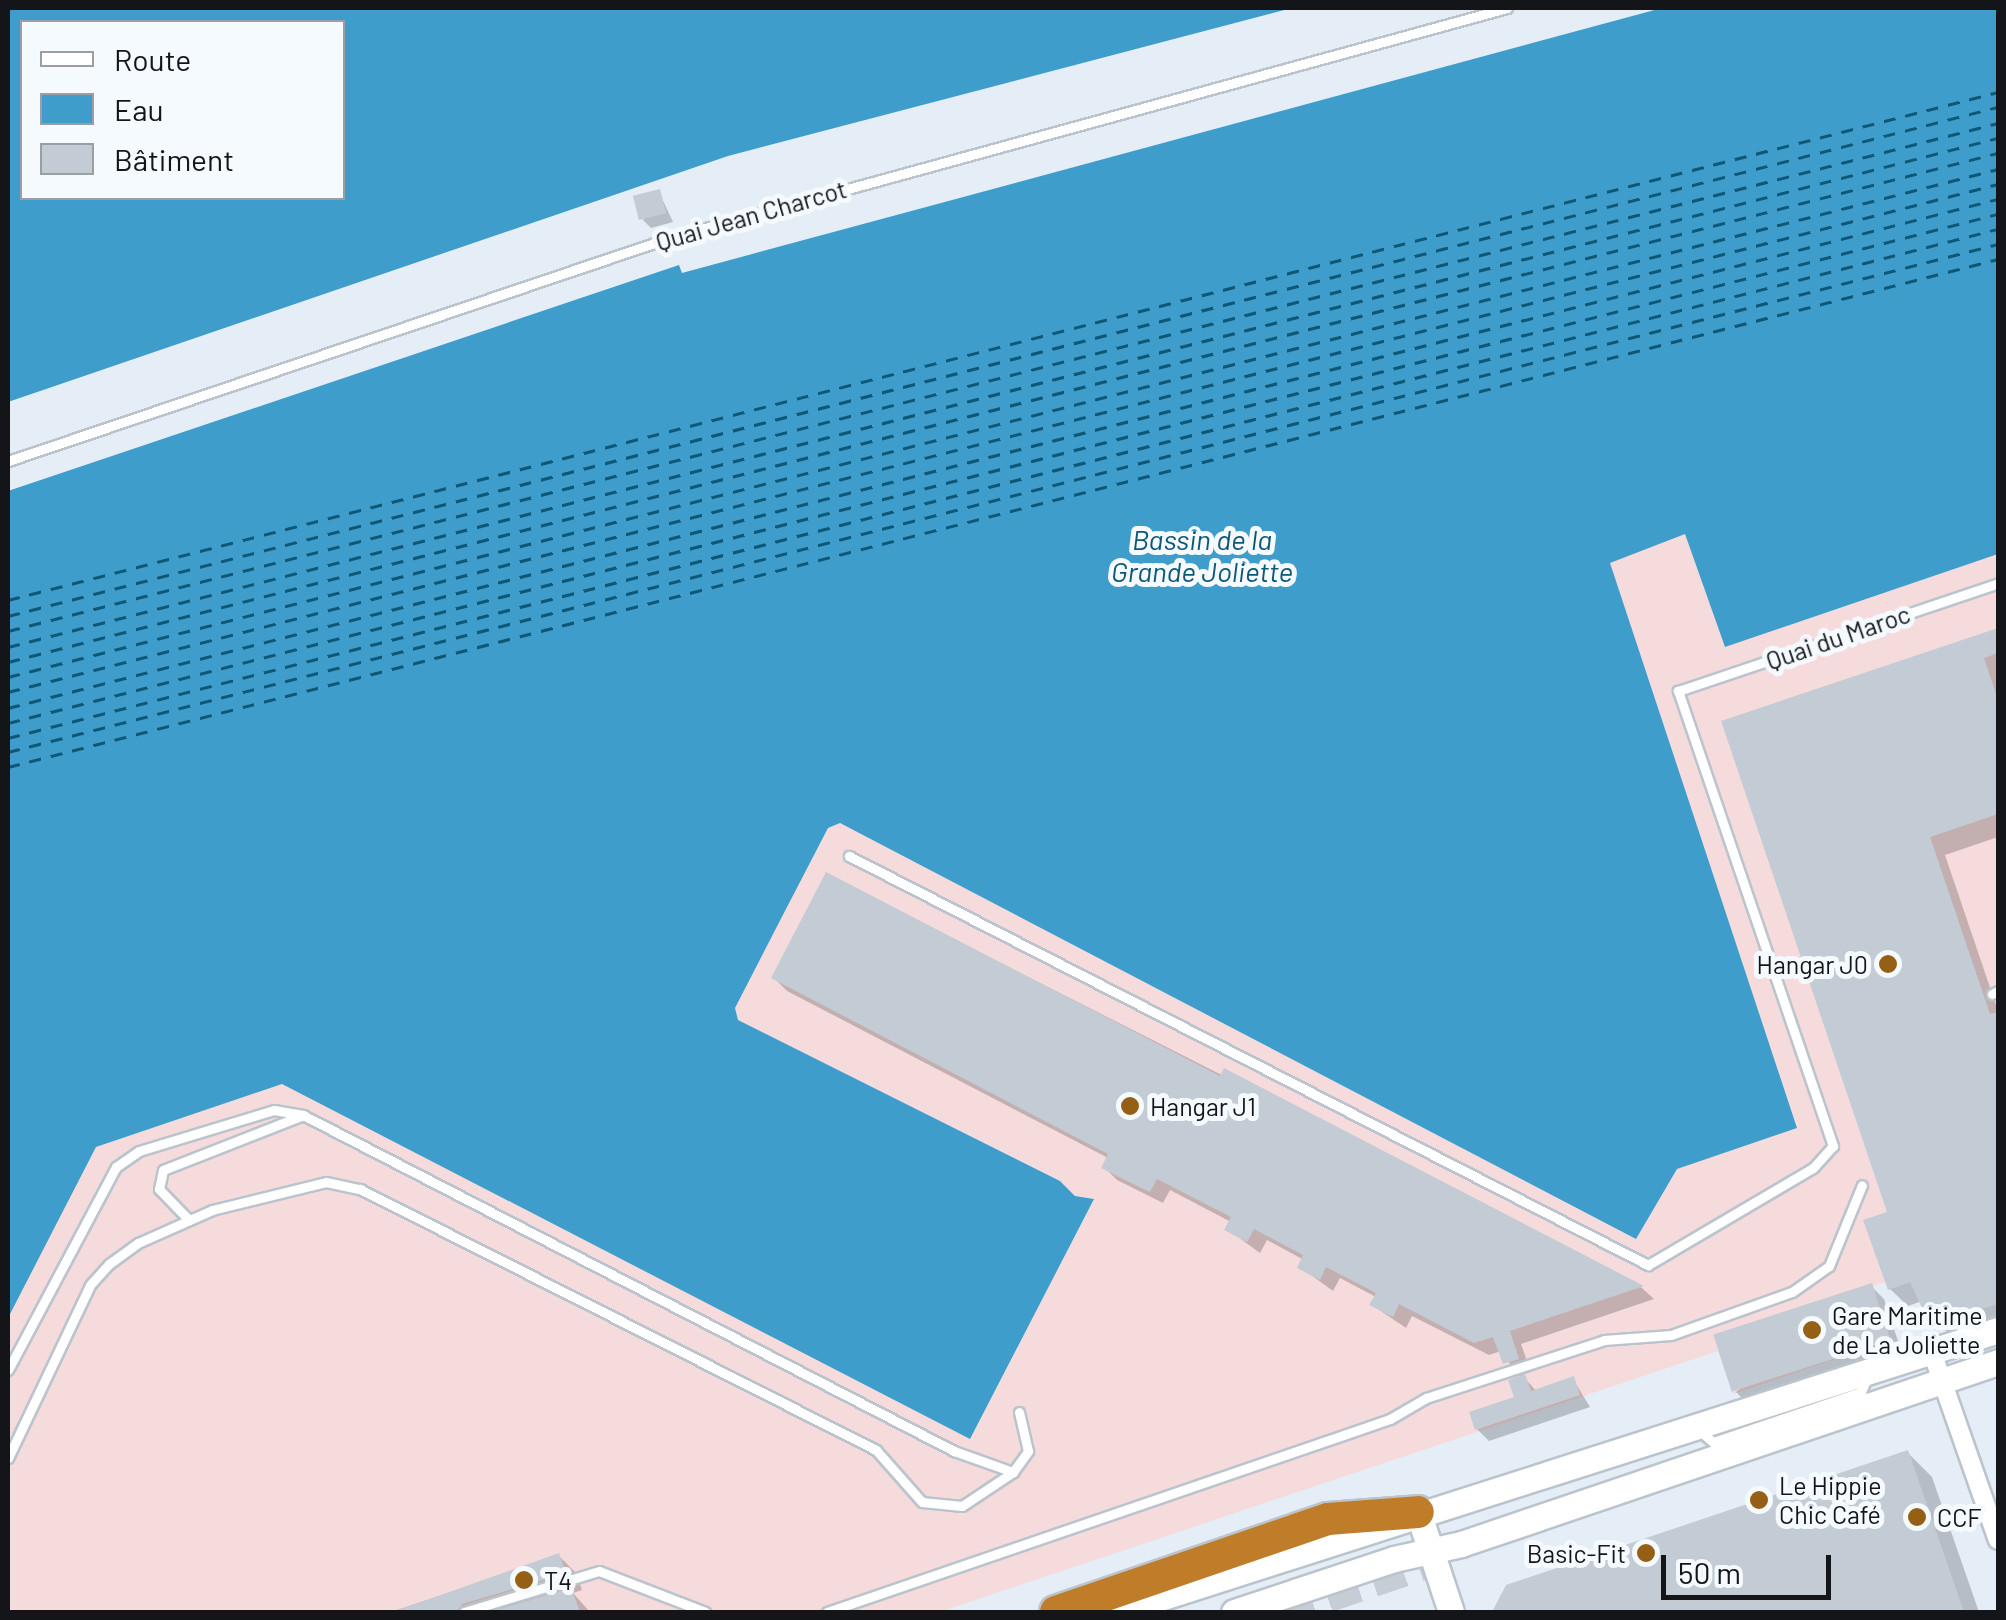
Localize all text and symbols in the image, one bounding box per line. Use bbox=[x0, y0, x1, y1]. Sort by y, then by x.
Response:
legend bbox=[20, 20, 345, 200]
text: Route bbox=[114, 41, 191, 77]
text: Eau bbox=[114, 91, 164, 127]
text: Bâtiment bbox=[114, 141, 234, 177]
street label: Quai Jean Charcot bbox=[652, 173, 850, 257]
water label: Bassin de la Grande Joliette bbox=[1111, 522, 1293, 588]
street label: Quai du Maroc bbox=[1762, 598, 1914, 676]
place label: Hangar J0 bbox=[1757, 949, 1868, 979]
marker: Hangar J0 bbox=[1877, 953, 1899, 975]
place label: Hangar J1 bbox=[1150, 1091, 1256, 1121]
marker: Hangar J1 bbox=[1119, 1095, 1141, 1117]
place label: Gare Maritime de La Joliette bbox=[1832, 1301, 1983, 1360]
marker: Gare Maritime de La Joliette bbox=[1801, 1319, 1823, 1341]
place label: Le Hippie Chic Café bbox=[1779, 1471, 1882, 1530]
marker: Le Hippie Chic Café bbox=[1748, 1489, 1770, 1511]
place label: CCF bbox=[1937, 1502, 1982, 1532]
marker: CCF bbox=[1906, 1506, 1928, 1528]
scale bar bbox=[1666, 1535, 1836, 1597]
place label: Basic-Fit bbox=[1527, 1538, 1626, 1568]
marker: Basic-Fit bbox=[1635, 1542, 1657, 1564]
text: 50 m bbox=[1678, 1554, 1741, 1590]
place label: T4 bbox=[544, 1565, 572, 1595]
marker: T4 bbox=[513, 1569, 535, 1591]

